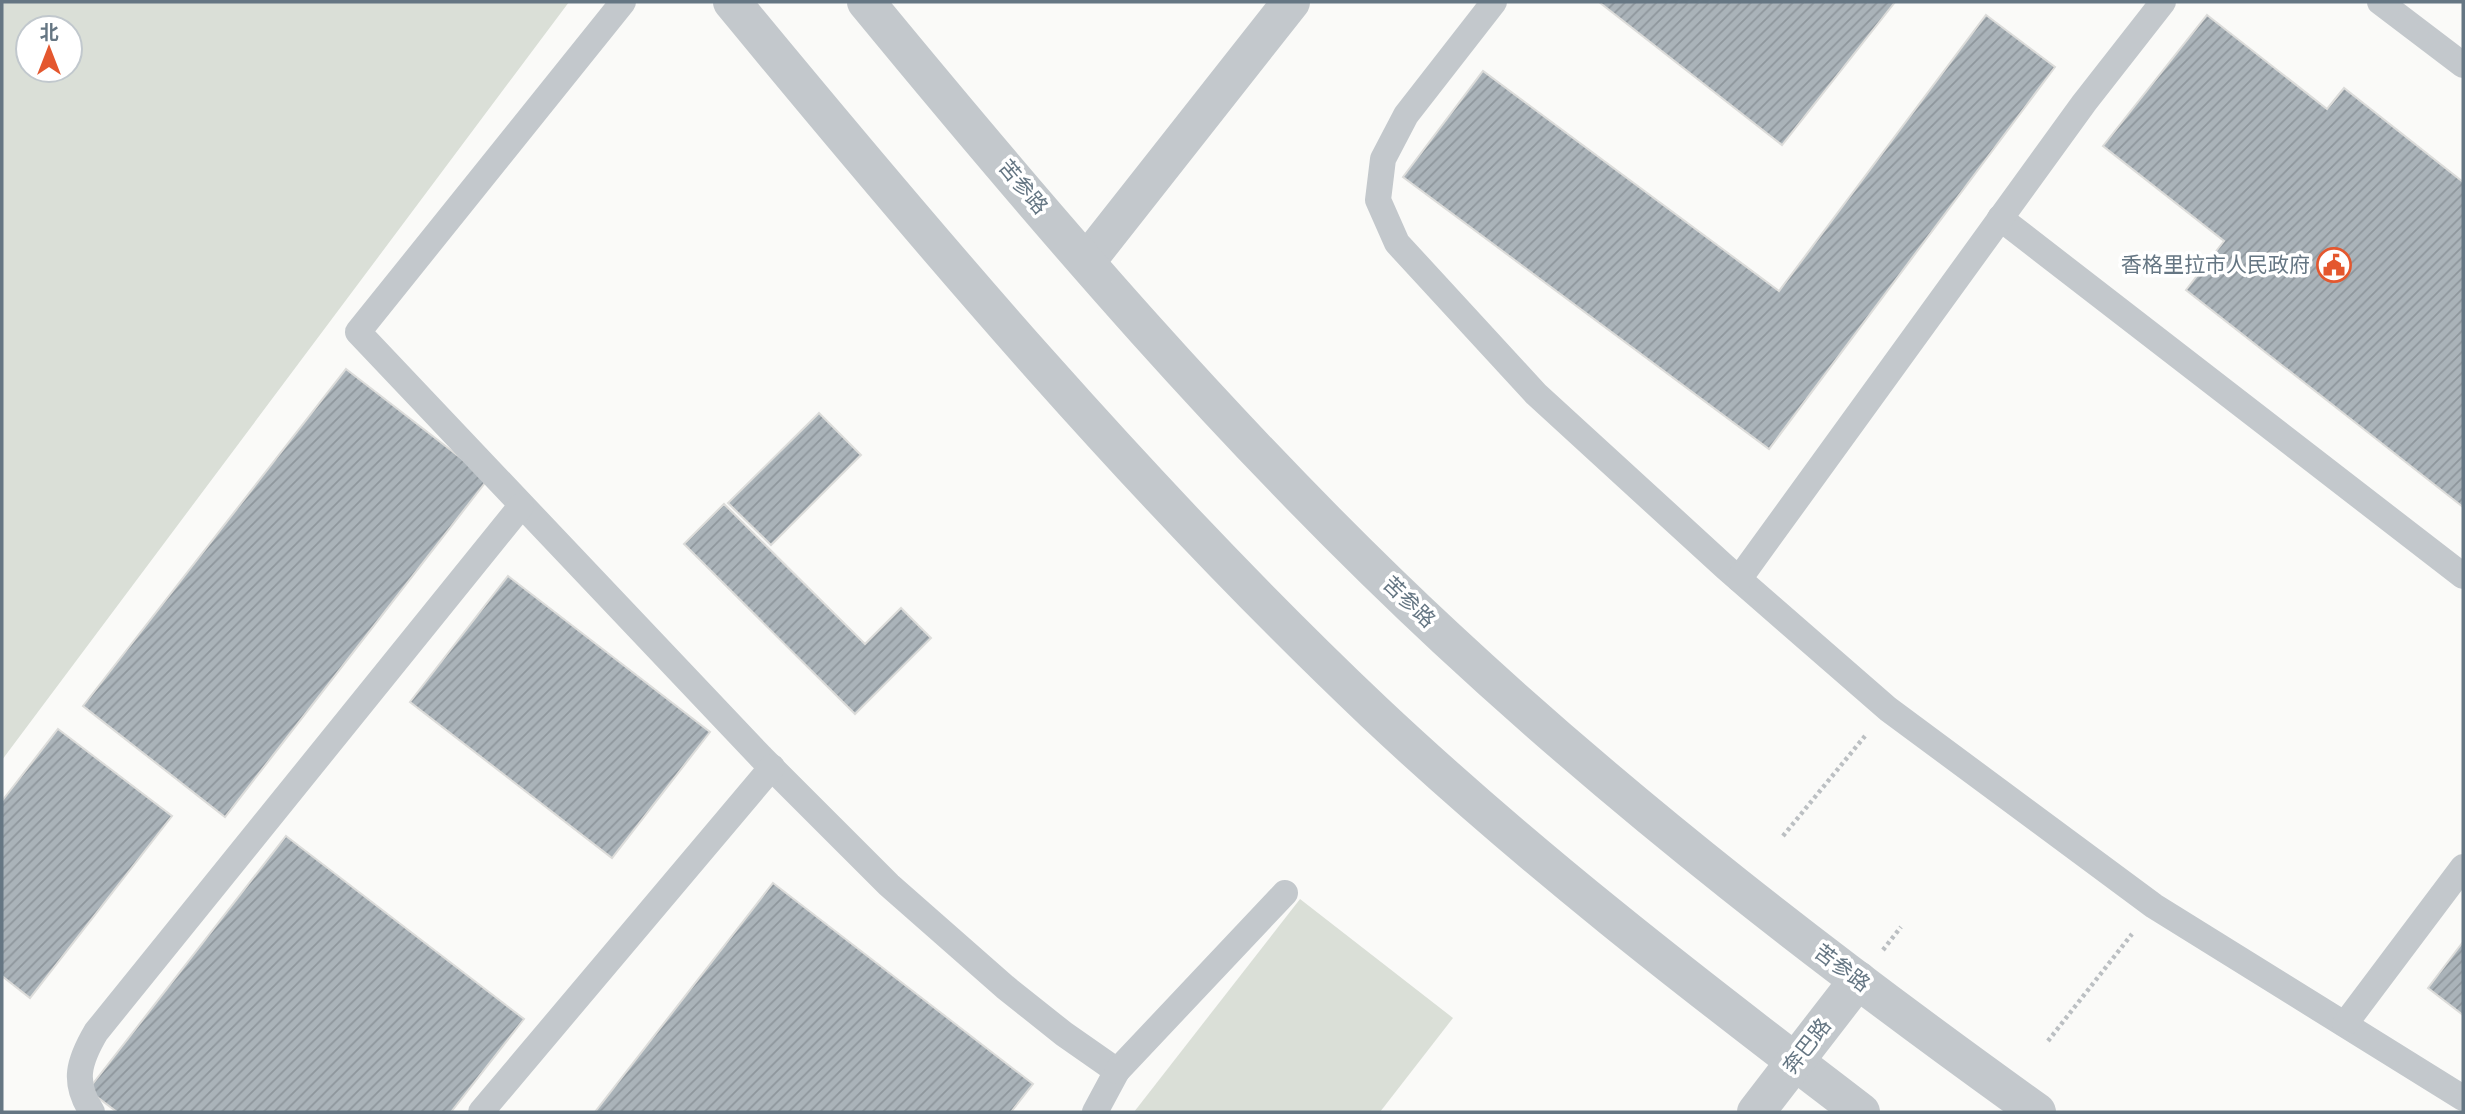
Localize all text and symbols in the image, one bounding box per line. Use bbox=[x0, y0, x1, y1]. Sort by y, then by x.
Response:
north arrow bbox=[14, 14, 84, 84]
text: 北 bbox=[39, 20, 59, 46]
street label: 苦参路 bbox=[992, 154, 1054, 220]
public building icon: 香格里拉市人民政府 bbox=[2315, 246, 2353, 284]
place label: 香格里拉市人民政府 bbox=[2121, 251, 2310, 279]
street label: 苦参路 bbox=[1377, 570, 1441, 634]
street label: 苦参路 bbox=[1808, 938, 1876, 998]
street label: 奔巴路 bbox=[1777, 1013, 1837, 1079]

